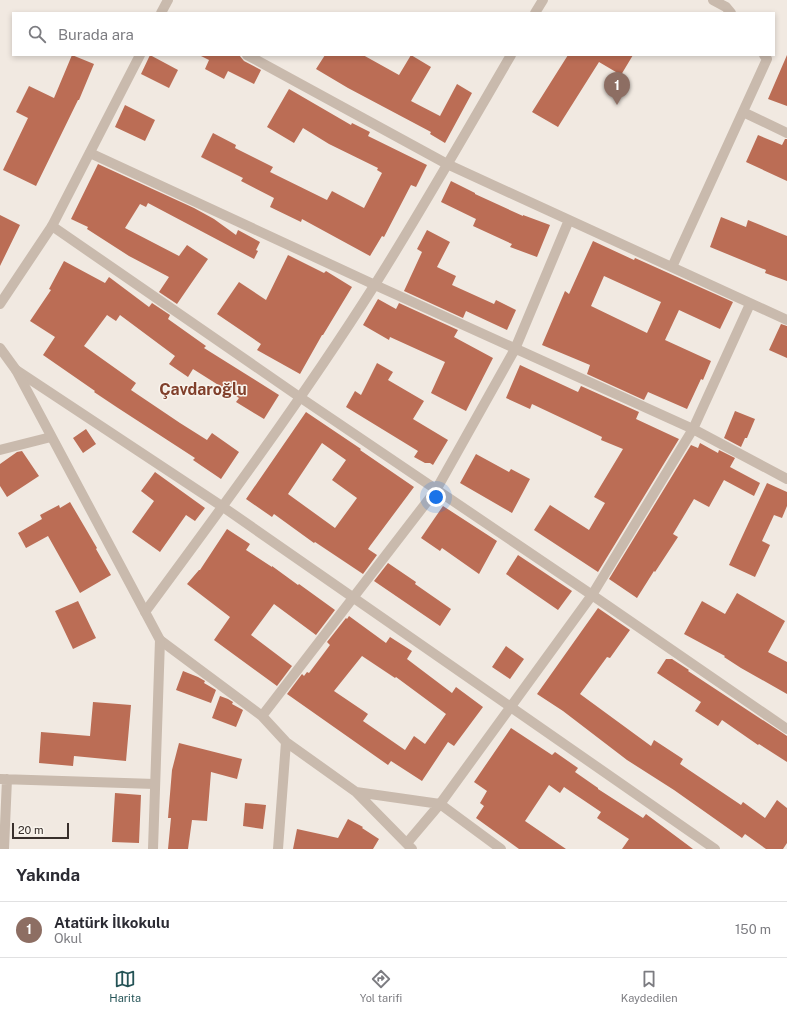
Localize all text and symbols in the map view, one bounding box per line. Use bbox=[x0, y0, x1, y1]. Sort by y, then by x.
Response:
search box bbox=[12, 12, 775, 56]
icon: search bbox=[26, 23, 48, 45]
text: Burada ara bbox=[58, 26, 134, 43]
pin: 1 bbox=[604, 72, 630, 105]
district label: Çavdaroğlu bbox=[159, 380, 247, 399]
your location bbox=[426, 487, 446, 507]
scale bar bbox=[12, 821, 69, 840]
text: 20 m bbox=[18, 824, 43, 836]
text: Yakında bbox=[16, 865, 80, 885]
text: Atatürk İlkokulu bbox=[54, 914, 170, 931]
text: 1 bbox=[26, 922, 32, 937]
text: 150 m bbox=[735, 922, 771, 937]
text: Okul bbox=[54, 931, 82, 946]
tab: Harita bbox=[109, 968, 141, 1004]
tab: Yol tarifi bbox=[360, 968, 402, 1004]
tab: Kaydedilen bbox=[621, 968, 678, 1004]

